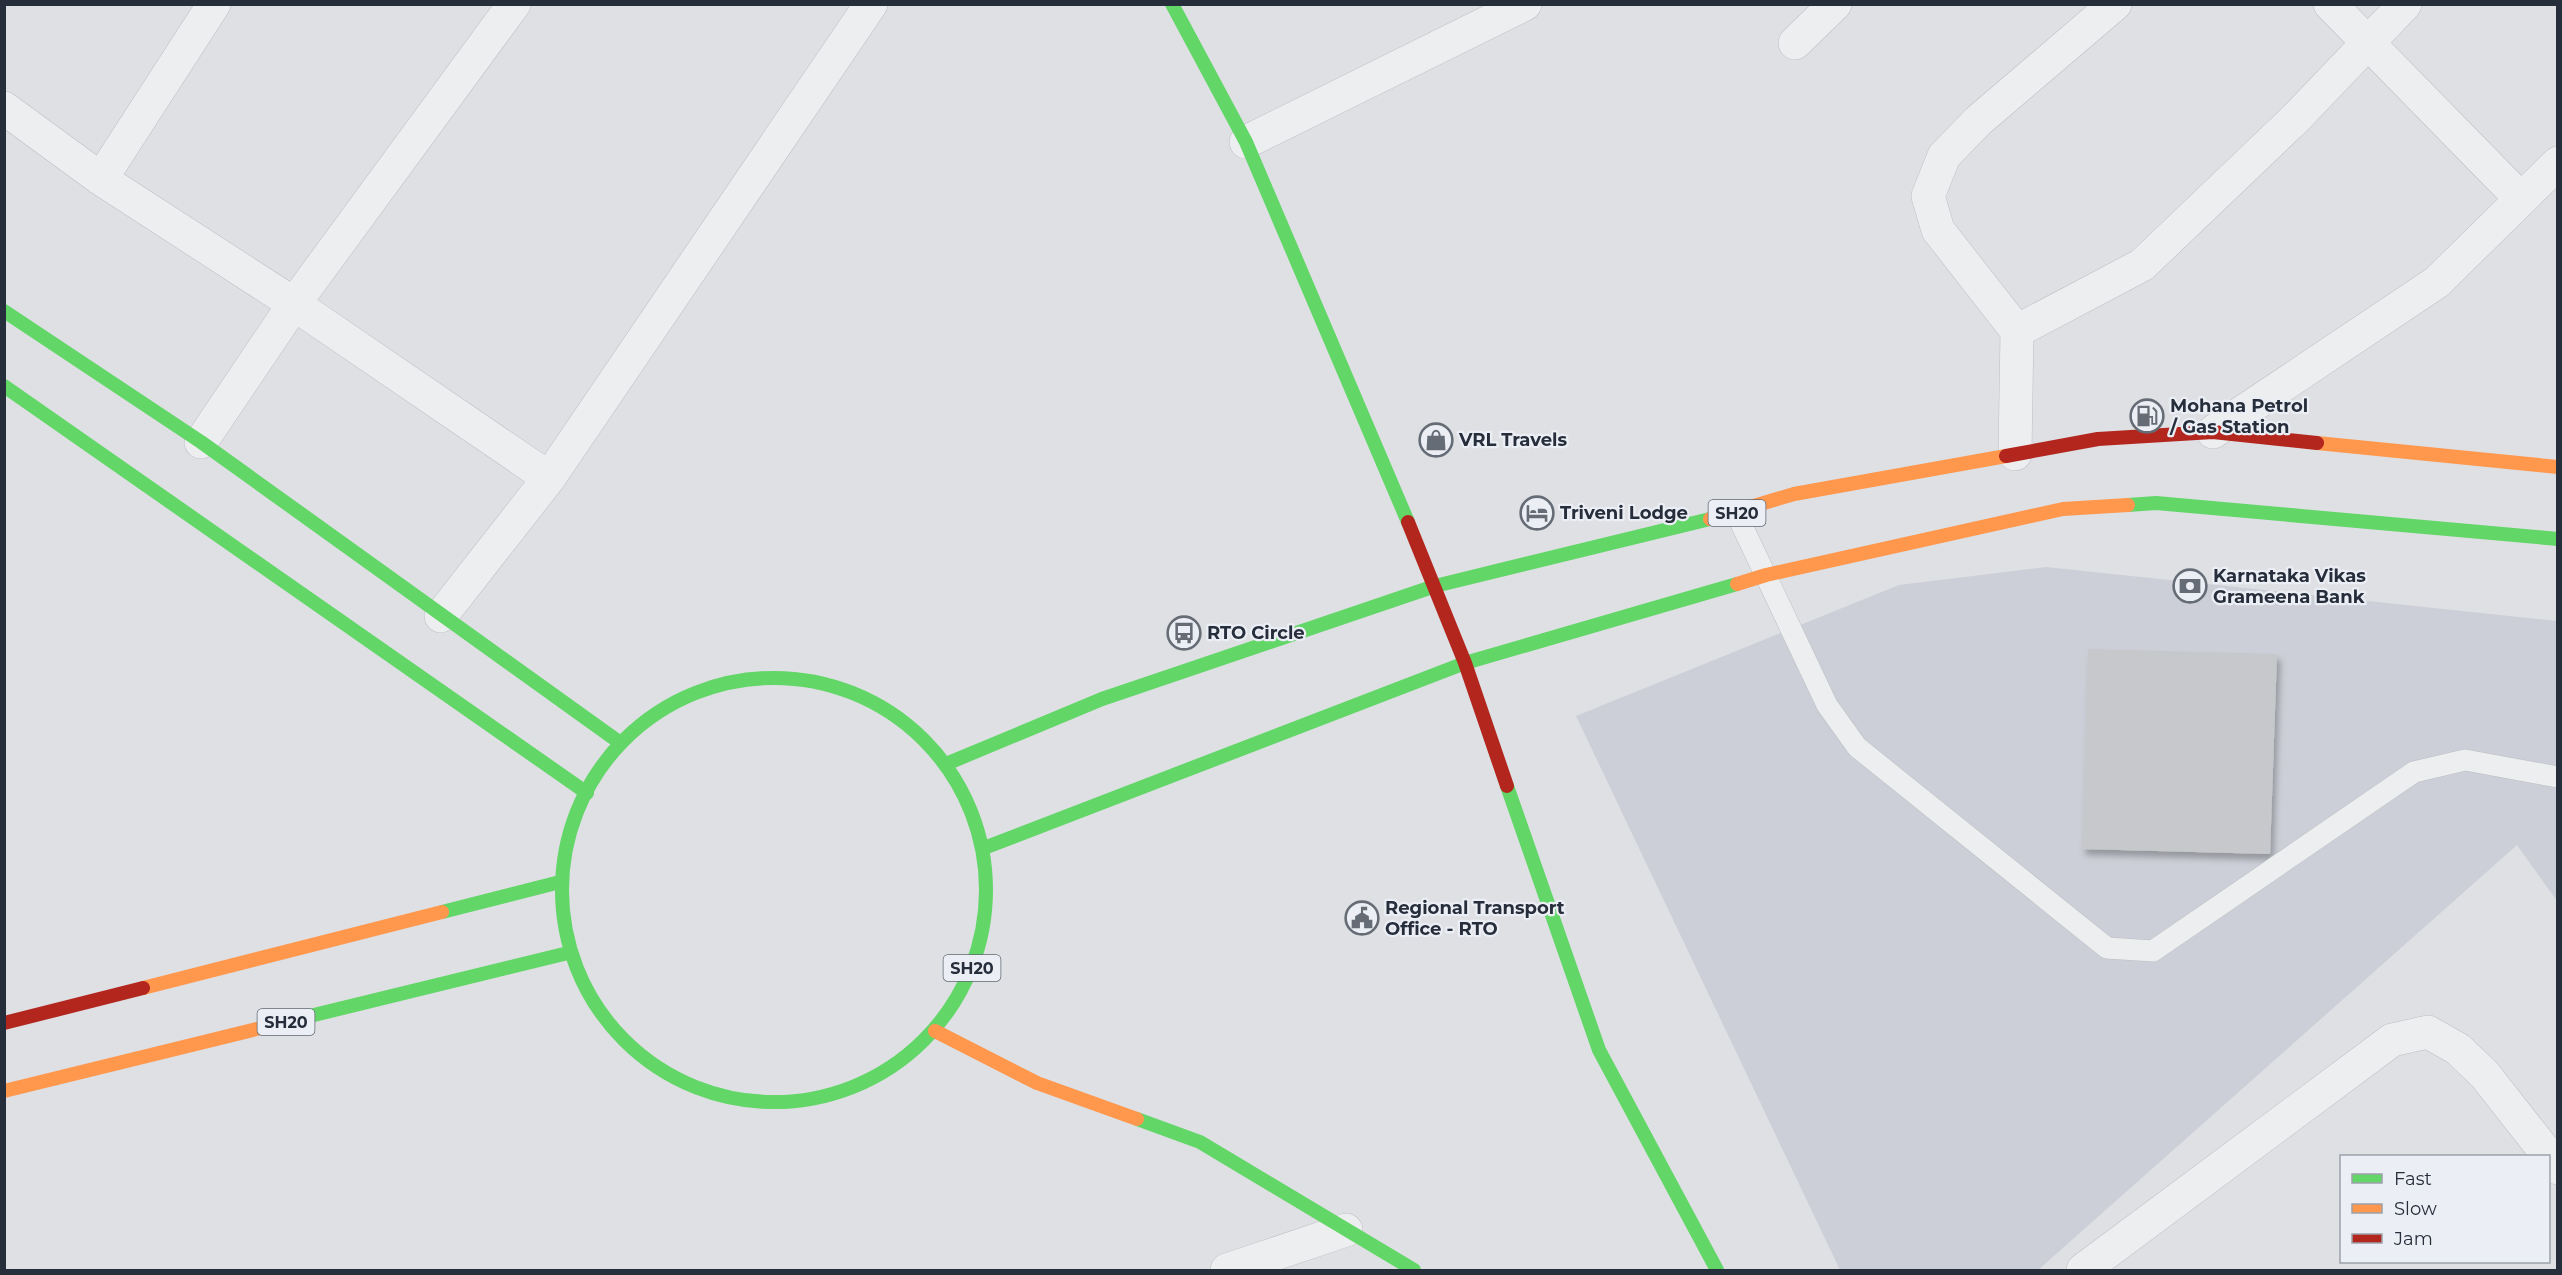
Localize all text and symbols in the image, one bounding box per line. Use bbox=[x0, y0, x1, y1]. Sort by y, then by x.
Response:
place label: Mohana Petrol / Gas Station bbox=[2169, 395, 2308, 438]
fuel station icon: Mohana Petrol / Gas Station bbox=[2129, 398, 2165, 434]
shop icon: VRL Travels bbox=[1418, 422, 1454, 458]
place label: VRL Travels bbox=[1458, 429, 1568, 451]
hotel icon: Triveni Lodge bbox=[1519, 495, 1555, 531]
road number: SH20 bbox=[1708, 500, 1766, 526]
place label: Triveni Lodge bbox=[1560, 502, 1688, 524]
place label: Karnataka Vikas Grameena Bank bbox=[2213, 565, 2366, 608]
bank icon: Karnataka Vikas Grameena Bank bbox=[2172, 568, 2208, 604]
bus stop icon: RTO Circle bbox=[1166, 615, 1202, 651]
place label: RTO Circle bbox=[1207, 622, 1305, 644]
place label: Regional Transport Office - RTO bbox=[1385, 897, 1565, 940]
public building icon: Regional Transport Office - RTO bbox=[1344, 900, 1380, 936]
road number: SH20 bbox=[944, 955, 1000, 981]
road number: SH20 bbox=[258, 1009, 314, 1035]
legend bbox=[2340, 1155, 2550, 1263]
text: Fast bbox=[2394, 1168, 2432, 1190]
text: Slow bbox=[2394, 1198, 2437, 1220]
text: Jam bbox=[2393, 1228, 2433, 1250]

